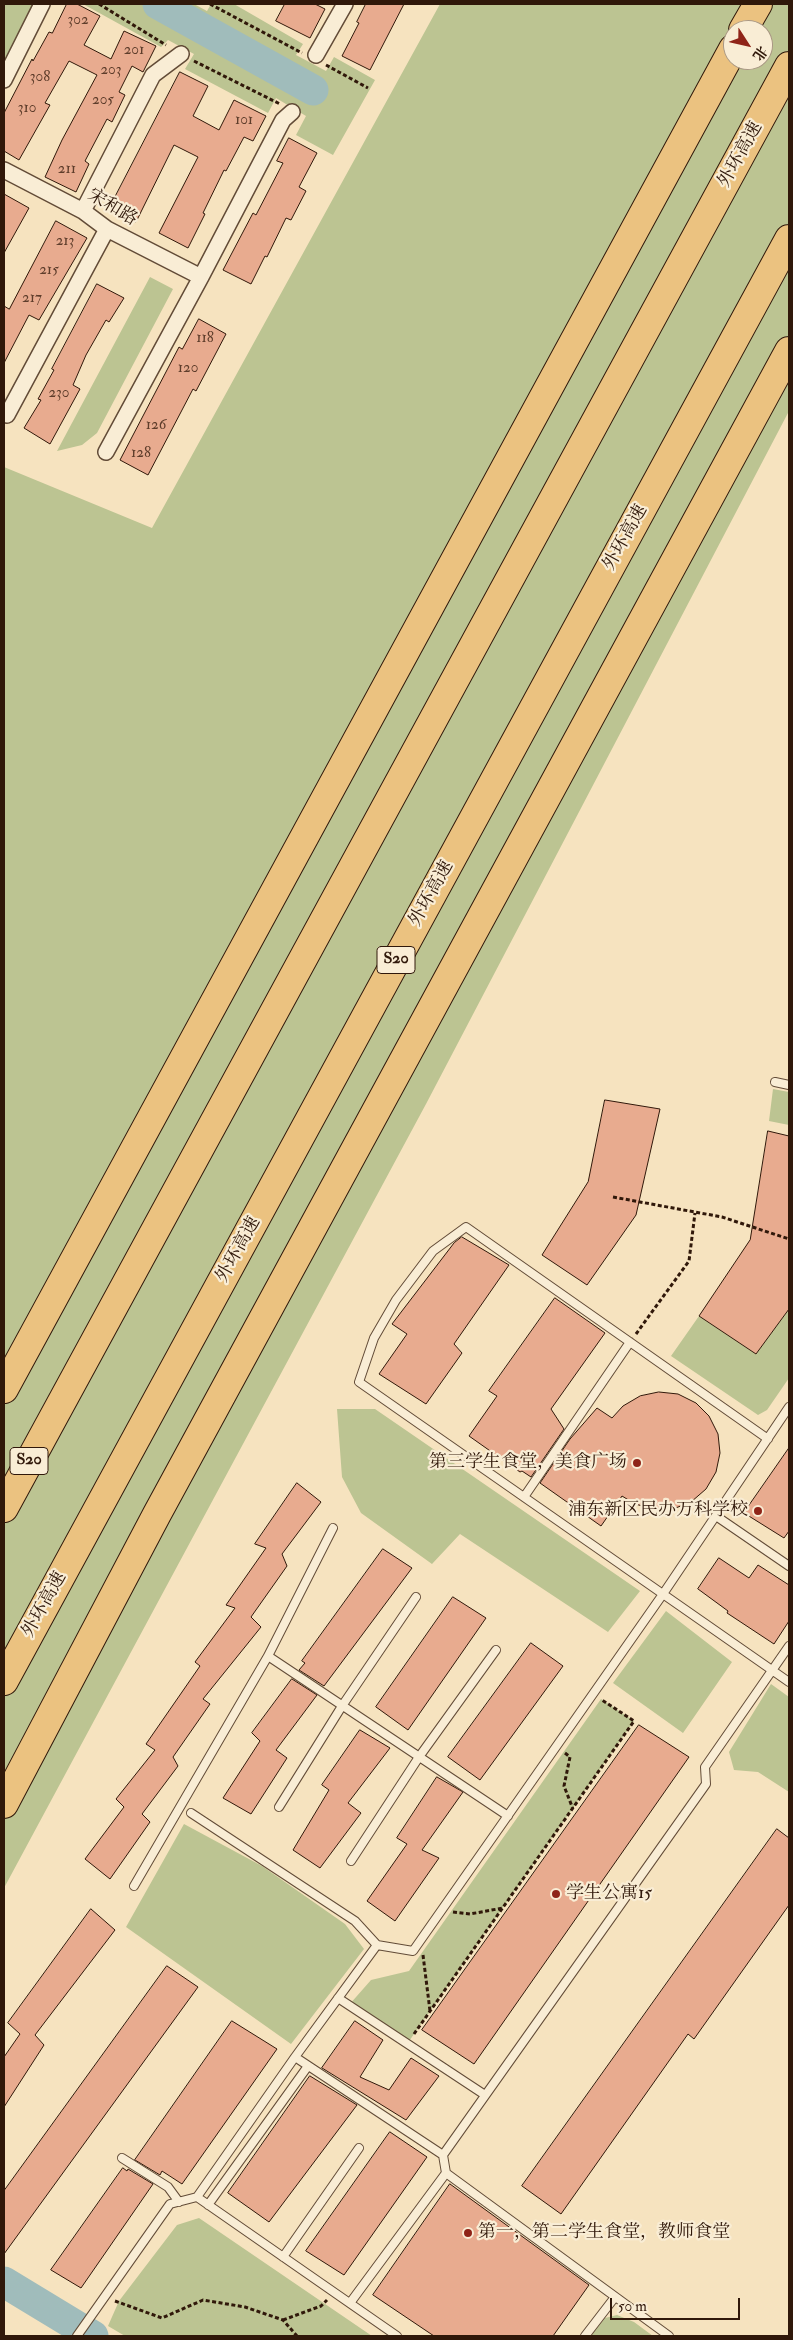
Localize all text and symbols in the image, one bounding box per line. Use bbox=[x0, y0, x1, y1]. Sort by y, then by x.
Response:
house number: 302 bbox=[67, 12, 89, 30]
north arrow bbox=[723, 20, 773, 70]
house number: 201 bbox=[124, 42, 144, 60]
text: 北 bbox=[749, 43, 771, 64]
house number: 203 bbox=[100, 62, 122, 80]
house number: 308 bbox=[30, 69, 50, 87]
house number: 205 bbox=[92, 92, 114, 110]
house number: 310 bbox=[18, 100, 36, 118]
house number: 101 bbox=[235, 112, 253, 130]
street label: 外环高速 bbox=[714, 118, 768, 192]
house number: 211 bbox=[58, 161, 76, 179]
street label: 宋和路 bbox=[83, 185, 141, 231]
house number: 213 bbox=[56, 233, 74, 251]
house number: 215 bbox=[39, 262, 59, 280]
house number: 217 bbox=[22, 290, 42, 308]
house number: 118 bbox=[196, 330, 214, 348]
house number: 120 bbox=[178, 360, 198, 378]
house number: 230 bbox=[48, 385, 70, 403]
house number: 126 bbox=[146, 417, 166, 435]
house number: 128 bbox=[131, 445, 151, 463]
street label: 外环高速 bbox=[599, 501, 653, 575]
street label: 外环高速 bbox=[405, 857, 459, 931]
road number: S20 bbox=[377, 946, 415, 974]
street label: 外环高速 bbox=[212, 1213, 266, 1287]
road number: S20 bbox=[10, 1448, 48, 1474]
place label: 第三学生食堂，美食广场 bbox=[429, 1452, 627, 1474]
marker: 第三学生食堂，美食广场 bbox=[631, 1457, 643, 1469]
place label: 浦东新区民办万科学校 bbox=[568, 1500, 748, 1522]
marker: 浦东新区民办万科学校 bbox=[752, 1505, 764, 1517]
street label: 外环高速 bbox=[18, 1568, 72, 1642]
place label: 学生公寓15 bbox=[566, 1883, 652, 1905]
marker: 学生公寓15 bbox=[550, 1888, 562, 1900]
place label: 第一，第二学生食堂，教师食堂 bbox=[478, 2222, 730, 2244]
marker: 第一，第二学生食堂，教师食堂 bbox=[462, 2227, 474, 2239]
scale bar bbox=[613, 2288, 743, 2320]
text: 50 m bbox=[618, 2297, 647, 2316]

